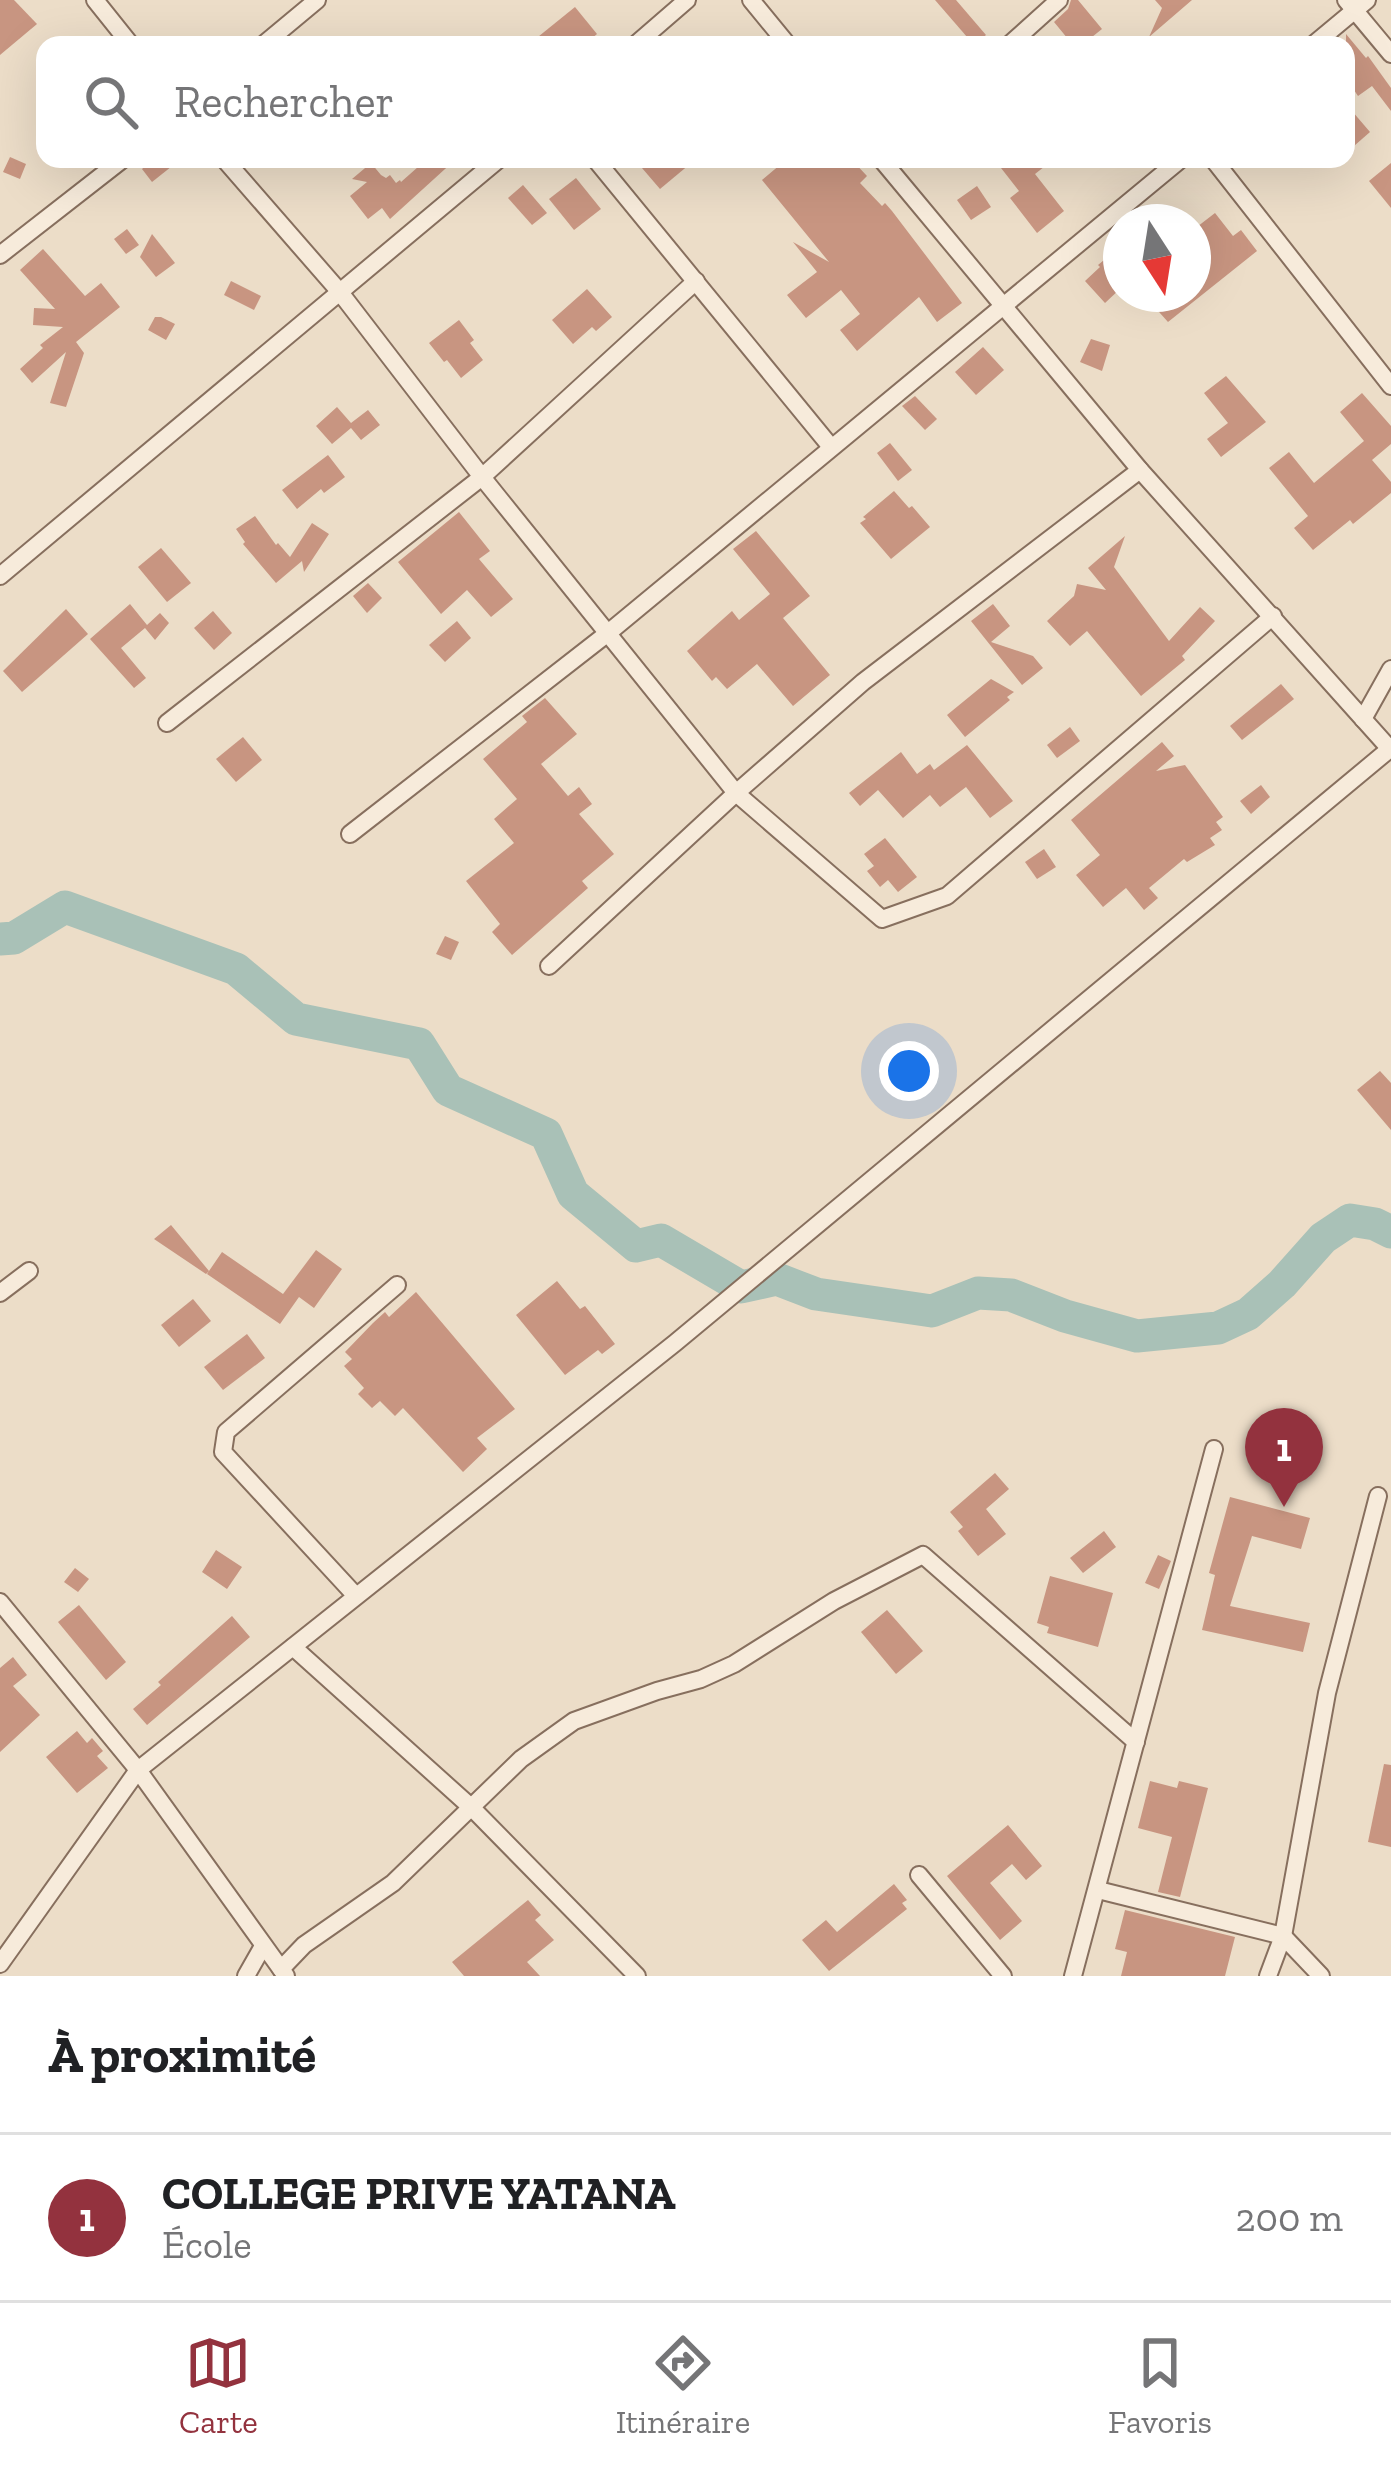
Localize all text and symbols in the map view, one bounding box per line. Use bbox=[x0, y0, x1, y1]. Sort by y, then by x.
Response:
search box bbox=[36, 36, 1355, 168]
icon: search bbox=[78, 69, 144, 135]
text: Rechercher bbox=[174, 75, 394, 129]
north arrow bbox=[1103, 204, 1211, 312]
your location bbox=[879, 1041, 939, 1101]
pin: 1 bbox=[1245, 1408, 1323, 1507]
text: À proximité bbox=[48, 2024, 316, 2085]
text: COLLEGE PRIVE YATANA bbox=[162, 2167, 676, 2221]
text: 1 bbox=[79, 2194, 95, 2241]
text: 200 m bbox=[1235, 2194, 1343, 2241]
text: École bbox=[162, 2221, 252, 2268]
tab: Carte bbox=[179, 2330, 258, 2441]
tab: Itinéraire bbox=[616, 2330, 750, 2441]
tab: Favoris bbox=[1108, 2330, 1212, 2441]

